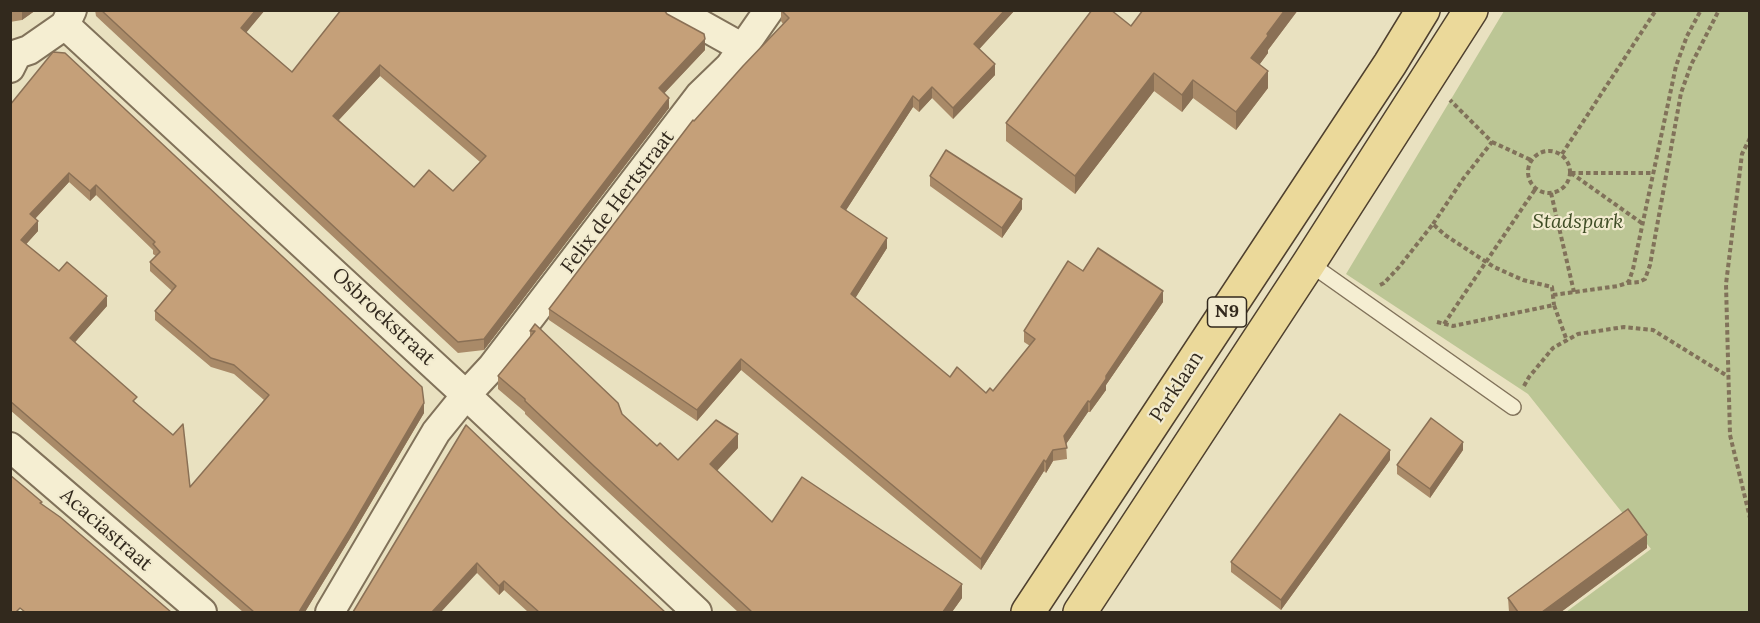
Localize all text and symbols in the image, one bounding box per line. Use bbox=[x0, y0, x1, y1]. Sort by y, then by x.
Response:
street label: Felix de Hertstraat bbox=[556, 126, 680, 278]
park label: Stadspark bbox=[1532, 210, 1624, 234]
street label: Osbroekstraat bbox=[326, 263, 440, 371]
road number: N9 bbox=[1208, 297, 1246, 327]
street label: Parklaan bbox=[1145, 347, 1209, 427]
street label: Acaciastraat bbox=[55, 484, 157, 576]

